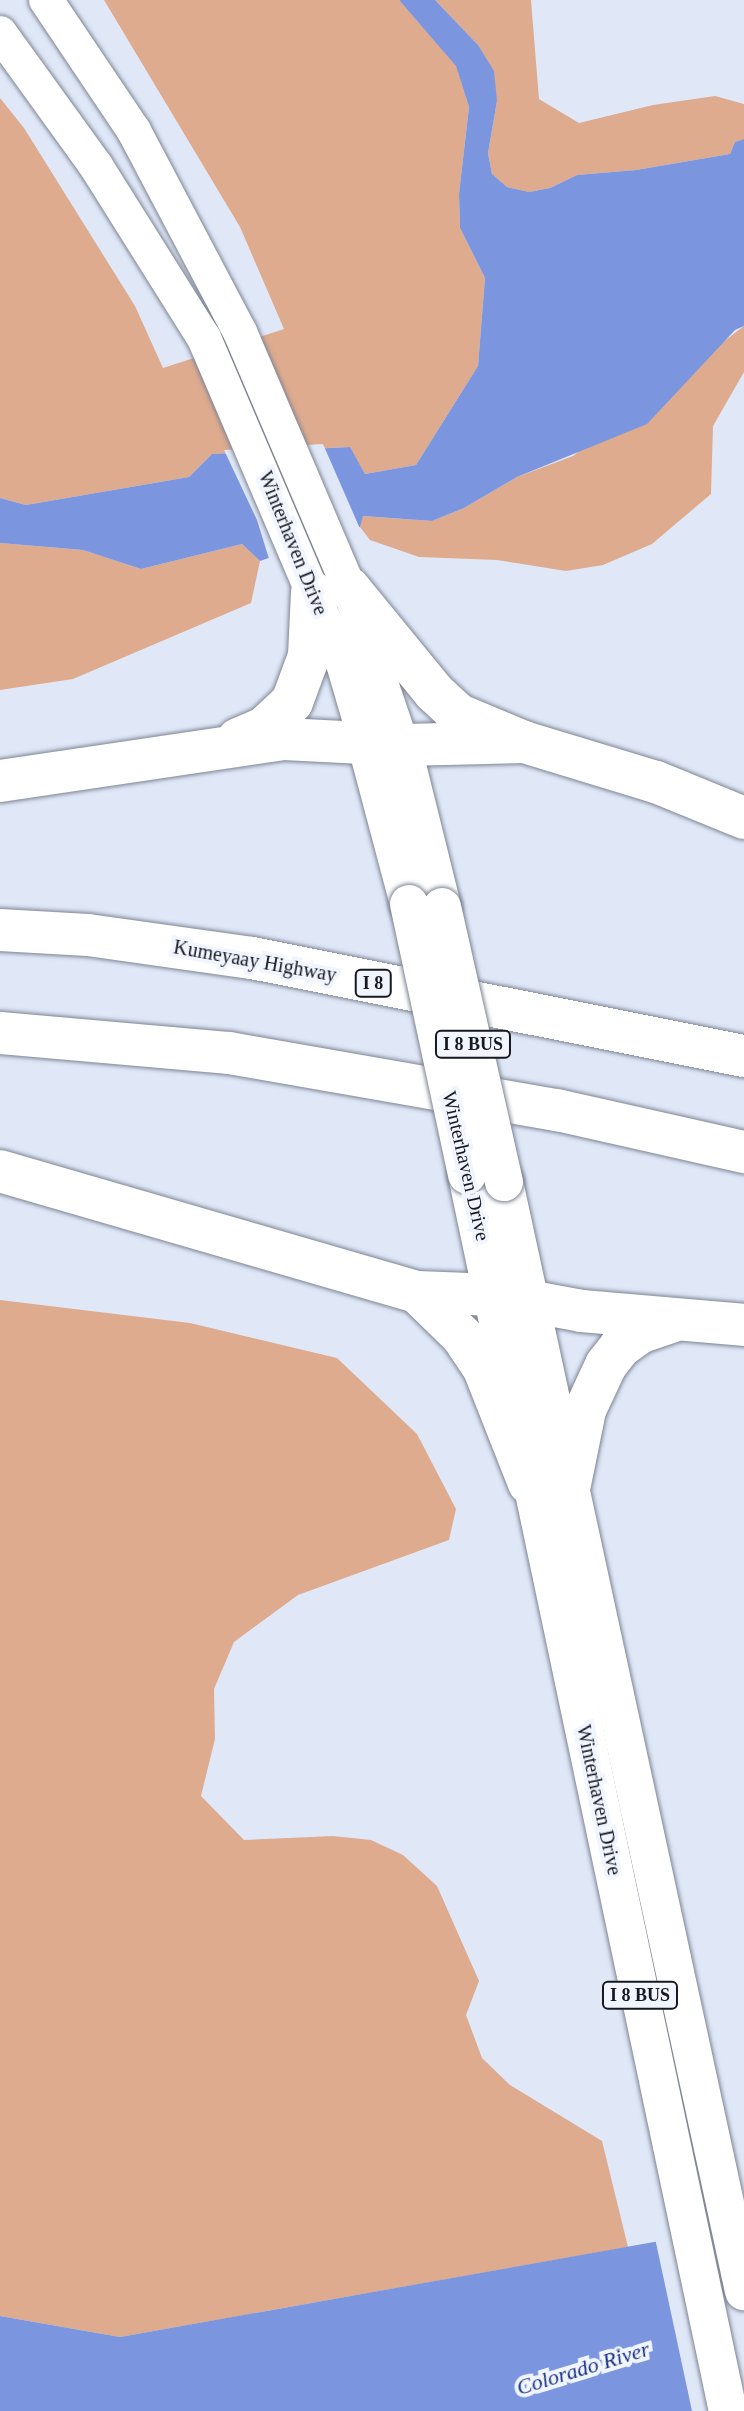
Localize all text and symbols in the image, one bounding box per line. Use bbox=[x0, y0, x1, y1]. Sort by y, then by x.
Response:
street label: Winterhaven Drive bbox=[253, 468, 333, 618]
street label: Kumeyaay Highway bbox=[172, 935, 338, 987]
road number: I 8 bbox=[353, 969, 393, 997]
road number: I 8 BUS bbox=[433, 1030, 513, 1058]
street label: Winterhaven Drive bbox=[437, 1089, 495, 1243]
street label: Winterhaven Drive bbox=[571, 1723, 627, 1877]
road number: I 8 BUS bbox=[600, 1981, 680, 2009]
water label: Colorado River bbox=[513, 2335, 653, 2401]

